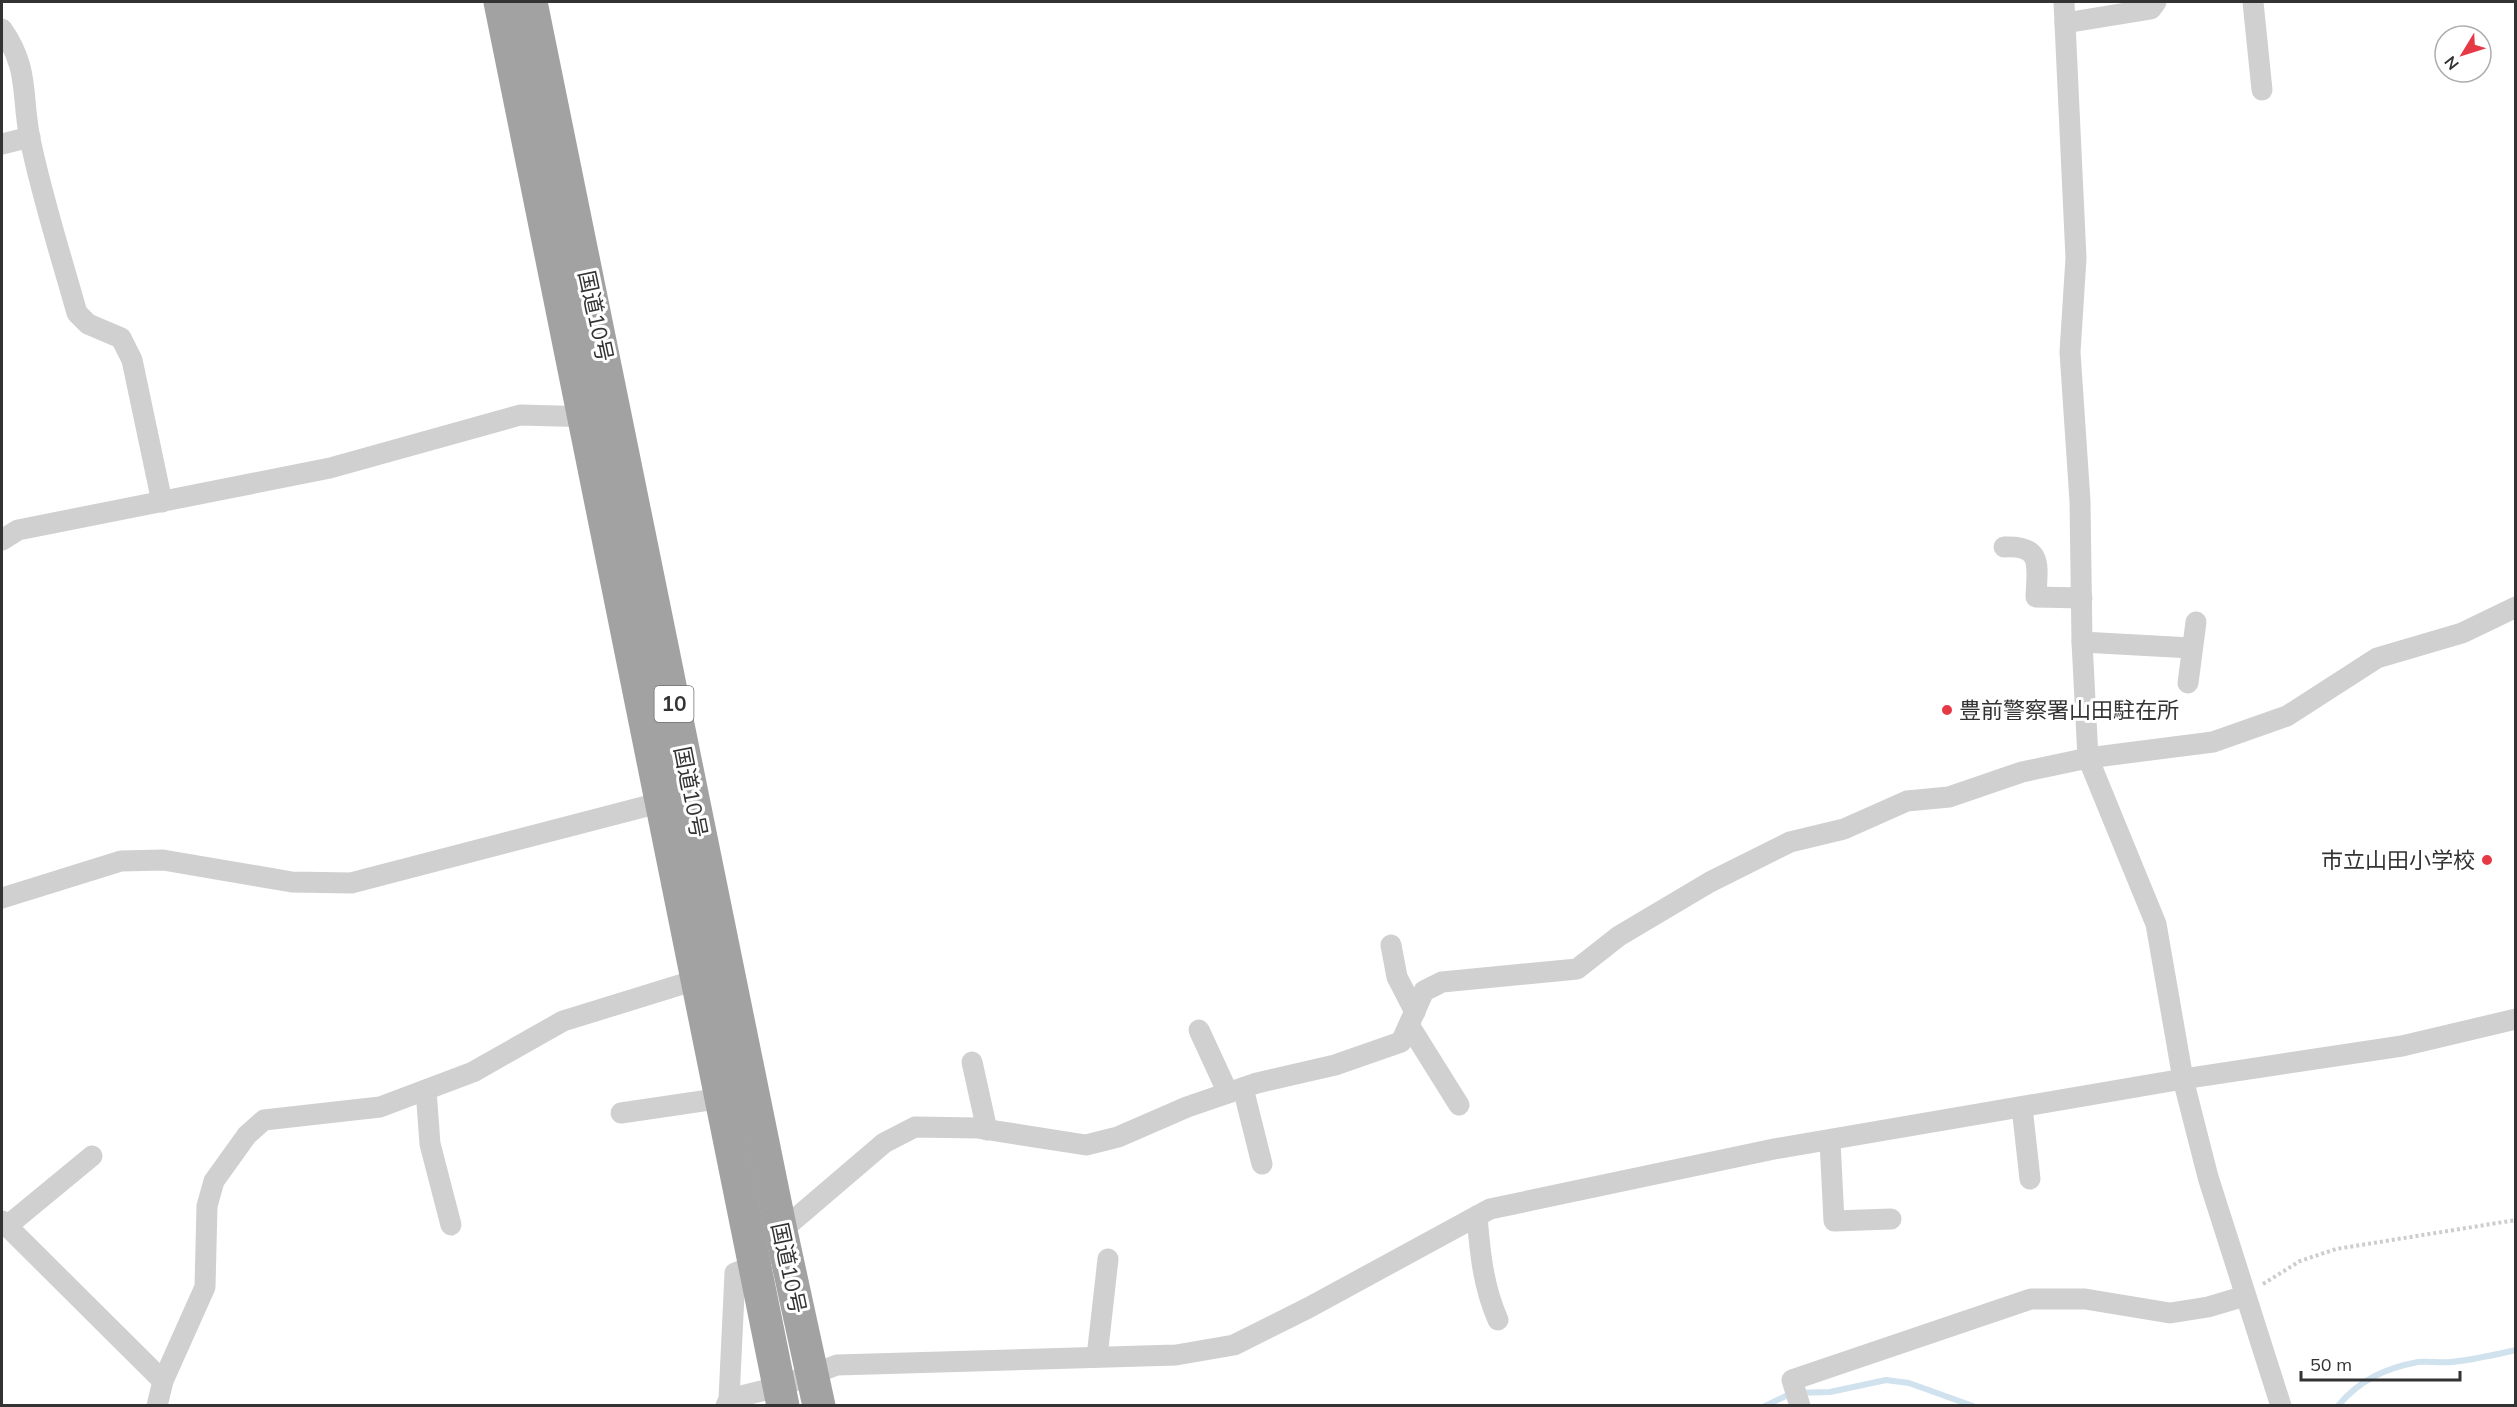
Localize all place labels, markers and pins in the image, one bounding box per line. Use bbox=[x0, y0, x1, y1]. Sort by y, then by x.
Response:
place label: 豊前警察署山田駐在所 bbox=[1959, 696, 2179, 724]
marker: 豊前警察署山田駐在所 bbox=[1940, 703, 1954, 717]
place label: 市立山田小学校 bbox=[2321, 846, 2475, 874]
marker: 市立山田小学校 bbox=[2480, 853, 2494, 867]

